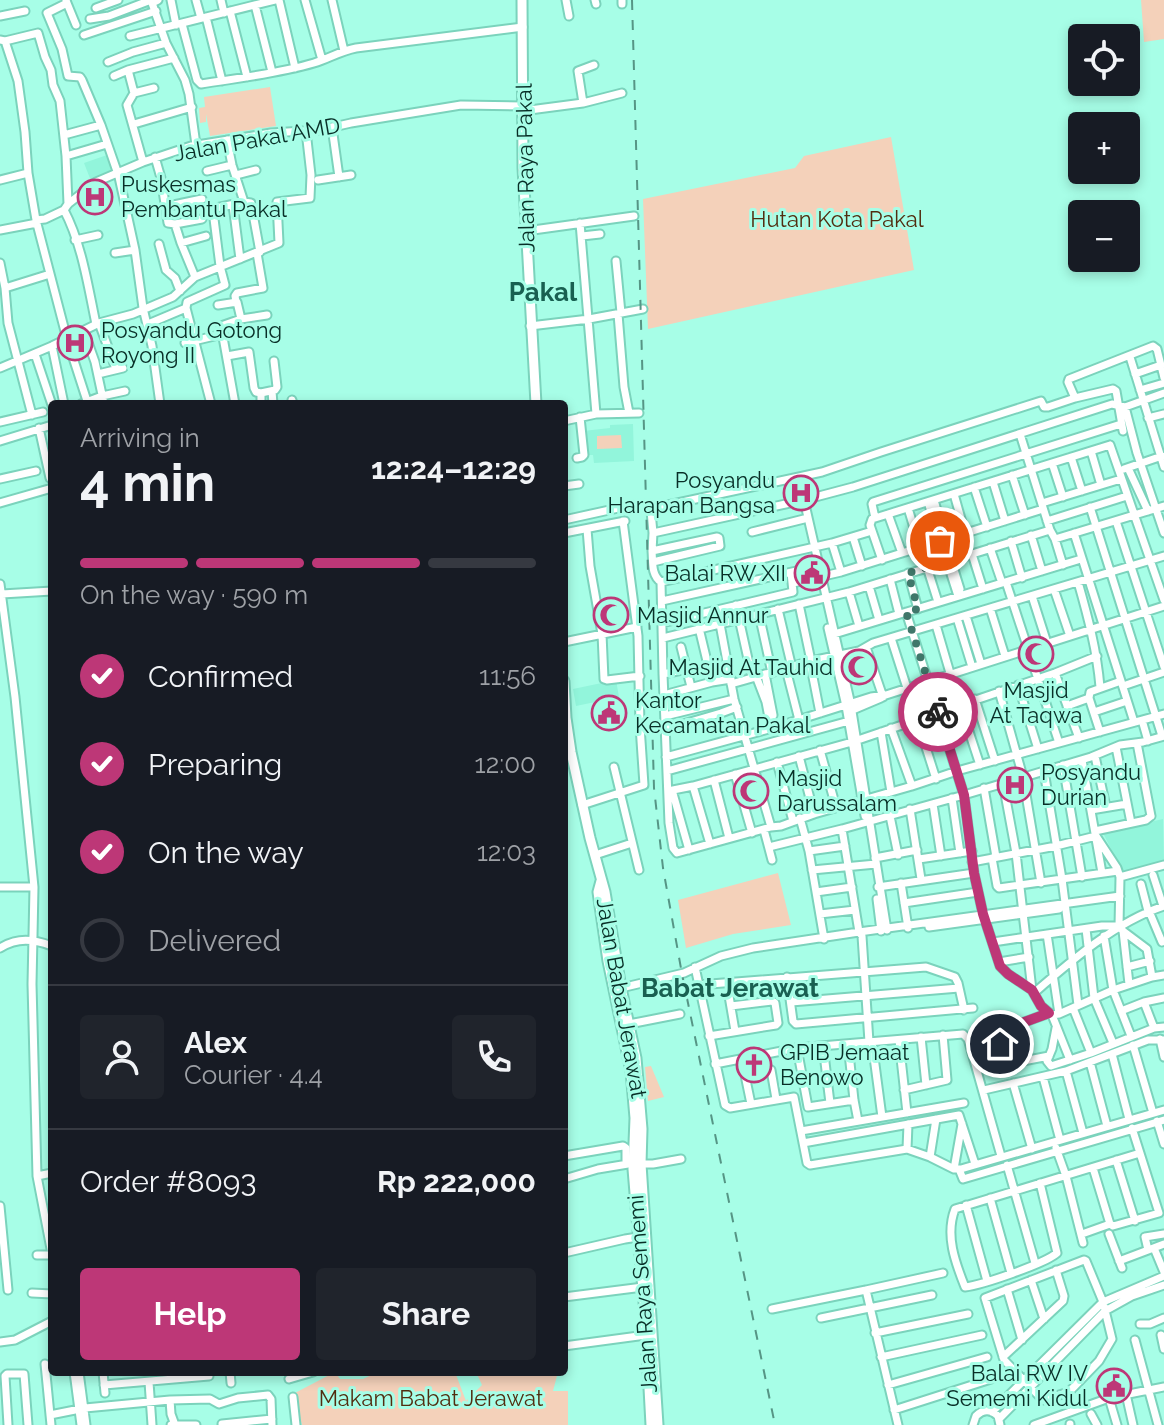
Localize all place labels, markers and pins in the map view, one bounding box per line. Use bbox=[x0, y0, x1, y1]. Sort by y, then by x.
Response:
place label: Puskesmas Pembantu Pakal bbox=[121, 171, 287, 222]
hospital icon: Puskesmas Pembantu Pakal bbox=[76, 178, 114, 216]
place label: Posyandu Gotong Royong II bbox=[101, 317, 282, 368]
hospital icon: Posyandu Gotong Royong II bbox=[56, 324, 94, 362]
place label: Posyandu Harapan Bangsa bbox=[608, 467, 775, 518]
hospital icon: Posyandu Harapan Bangsa bbox=[782, 474, 820, 512]
pin bbox=[906, 507, 974, 575]
public building icon: Balai RW XII bbox=[793, 554, 831, 592]
place label: Balai RW XII bbox=[665, 560, 786, 586]
mosque icon: Masjid Annur bbox=[592, 596, 630, 634]
place label: Masjid Annur bbox=[637, 602, 769, 628]
mosque icon: Masjid At Taqwa bbox=[1017, 635, 1055, 673]
mosque icon: Masjid At Tauhid bbox=[840, 648, 878, 686]
place label: Masjid At Tauhid bbox=[669, 654, 833, 680]
place label: Masjid At Taqwa bbox=[989, 677, 1083, 728]
place label: Kantor Kecamatan Pakal bbox=[635, 687, 811, 738]
public building icon: Kantor Kecamatan Pakal bbox=[590, 694, 628, 732]
place label: Posyandu Durian bbox=[1041, 759, 1141, 810]
place label: Masjid Darussalam bbox=[777, 765, 897, 816]
hospital icon: Posyandu Durian bbox=[996, 766, 1034, 804]
mosque icon: Masjid Darussalam bbox=[732, 772, 770, 810]
pin bbox=[966, 1010, 1034, 1078]
place label: GPIB Jemaat Benowo bbox=[780, 1039, 910, 1090]
church icon: GPIB Jemaat Benowo bbox=[735, 1046, 773, 1084]
place label: Balai RW IV Sememi Kidul bbox=[946, 1360, 1088, 1411]
public building icon: Balai RW IV Sememi Kidul bbox=[1095, 1367, 1133, 1405]

